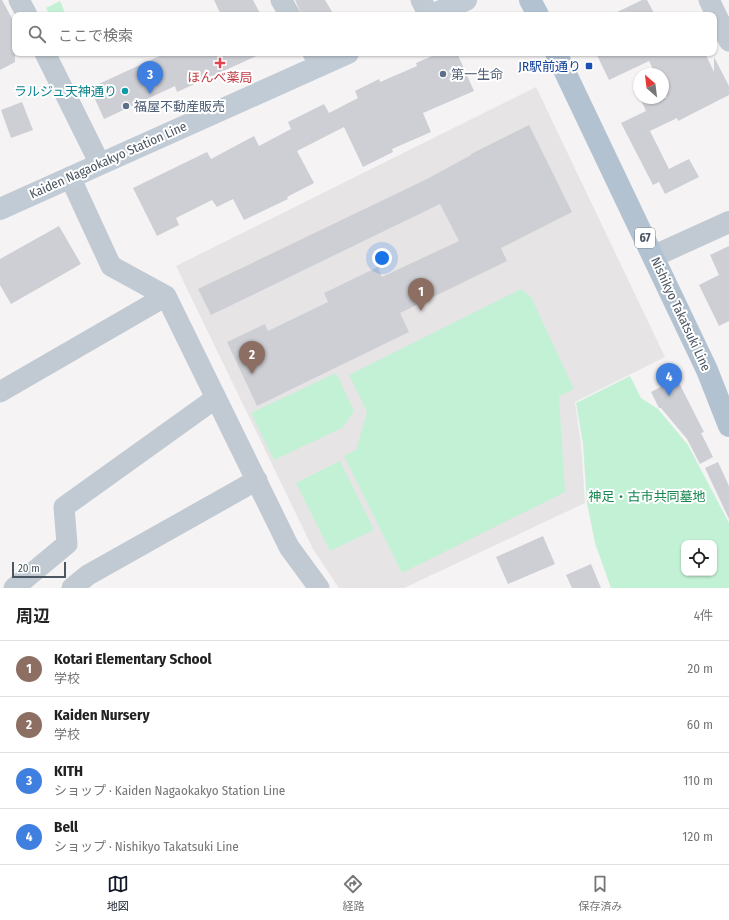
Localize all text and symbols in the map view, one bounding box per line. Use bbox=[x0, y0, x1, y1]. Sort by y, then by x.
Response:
search box bbox=[12, 12, 717, 56]
icon: search bbox=[26, 23, 48, 45]
text: ここで検索 bbox=[58, 27, 133, 45]
marker: ほんべ薬局 bbox=[215, 58, 225, 68]
place label: JR駅前通り bbox=[518, 59, 581, 74]
pin: 3 bbox=[137, 61, 163, 94]
marker: JR駅前通り bbox=[584, 61, 594, 71]
place label: 第一生命 bbox=[451, 67, 503, 82]
north arrow bbox=[633, 68, 669, 104]
marker: 第一生命 bbox=[438, 69, 448, 79]
place label: ほんべ薬局 bbox=[187, 70, 253, 85]
place label: ラルジュ天神通り bbox=[14, 84, 117, 99]
marker: ラルジュ天神通り bbox=[120, 86, 130, 96]
place label: 福屋不動産販売 bbox=[134, 99, 225, 114]
marker: 福屋不動産販売 bbox=[121, 101, 131, 111]
street label: Kaiden Nagaokakyo Station Line bbox=[27, 118, 189, 202]
road number: 67 bbox=[635, 228, 655, 248]
your location bbox=[372, 248, 392, 268]
street label: Nishikyo Takatsuki Line bbox=[648, 255, 714, 373]
pin: 1 bbox=[408, 278, 434, 311]
pin: 2 bbox=[239, 341, 265, 374]
pin: 4 bbox=[656, 363, 682, 396]
park label: 神足・古市共同墓地 bbox=[588, 489, 706, 504]
map controls bbox=[681, 540, 717, 576]
button: locate bbox=[681, 540, 717, 576]
scale bar bbox=[12, 560, 66, 579]
text: 20 m bbox=[18, 562, 40, 575]
text: 周辺 bbox=[16, 606, 50, 627]
text: 4件 bbox=[694, 608, 713, 623]
text: Kotari Elementary School bbox=[54, 650, 212, 668]
text: 1 bbox=[26, 661, 32, 676]
text: 20 m bbox=[687, 661, 713, 676]
text: 学校 bbox=[54, 671, 80, 686]
text: Kaiden Nursery bbox=[54, 706, 150, 724]
text: 2 bbox=[26, 717, 32, 732]
text: 60 m bbox=[687, 717, 713, 732]
text: 学校 bbox=[54, 727, 80, 742]
text: KITH bbox=[54, 762, 83, 780]
text: 3 bbox=[26, 773, 32, 788]
text: 110 m bbox=[683, 773, 713, 788]
text: ショップ · Kaiden Nagaokakyo Station Line bbox=[54, 783, 285, 798]
text: Bell bbox=[54, 818, 78, 836]
text: 4 bbox=[26, 829, 32, 844]
text: 120 m bbox=[682, 829, 713, 844]
text: ショップ · Nishikyo Takatsuki Line bbox=[54, 839, 239, 854]
tab: 地図 bbox=[107, 873, 129, 913]
tab: 経路 bbox=[342, 873, 364, 913]
tab: 保存済み bbox=[578, 873, 622, 913]

